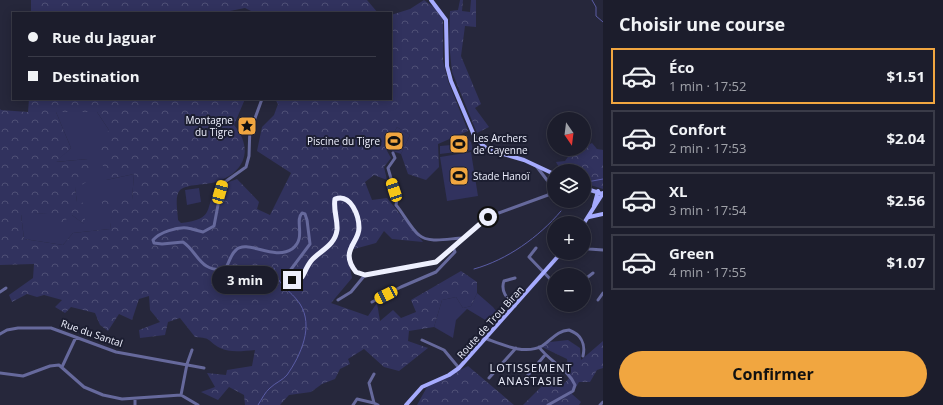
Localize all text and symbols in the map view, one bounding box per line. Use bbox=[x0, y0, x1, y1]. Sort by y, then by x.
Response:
text: Choisir une course bbox=[619, 12, 785, 36]
text: Rue du Jaguar bbox=[52, 27, 156, 47]
text: Éco bbox=[669, 57, 694, 77]
icon: car bbox=[621, 58, 657, 94]
text: Destination bbox=[52, 66, 140, 86]
text: $1.51 bbox=[886, 66, 925, 86]
text: 1 min · 17:52 bbox=[669, 77, 746, 95]
north arrow bbox=[547, 112, 591, 156]
map controls bbox=[547, 112, 591, 312]
place label: Montagne du Tigre bbox=[186, 113, 233, 139]
place icon: Montagne du Tigre bbox=[236, 115, 258, 137]
text: Confort bbox=[669, 119, 726, 139]
icon: car bbox=[621, 120, 657, 156]
text: $2.04 bbox=[886, 128, 925, 148]
sports icon: Piscine du Tigre bbox=[383, 130, 405, 152]
place label: Les Archers de Cayenne bbox=[473, 131, 528, 157]
sports icon: Les Archers de Cayenne bbox=[448, 133, 470, 155]
place label: Piscine du Tigre bbox=[307, 134, 380, 148]
text: 2 min · 17:53 bbox=[669, 139, 746, 157]
button: layers bbox=[547, 164, 591, 208]
sports icon: Stade Hanoï bbox=[448, 165, 470, 187]
place label: Stade Hanoï bbox=[473, 169, 530, 183]
car bbox=[385, 177, 403, 203]
car bbox=[211, 179, 229, 205]
text: XL bbox=[669, 181, 687, 201]
icon: car bbox=[621, 182, 657, 218]
text: $2.56 bbox=[886, 190, 925, 210]
text: 3 min · 17:54 bbox=[669, 201, 746, 219]
route start bbox=[479, 208, 497, 226]
button: + bbox=[547, 216, 591, 260]
text: Green bbox=[669, 243, 714, 263]
icon: car bbox=[621, 244, 657, 280]
text: $1.07 bbox=[886, 252, 925, 272]
text: 4 min · 17:55 bbox=[669, 263, 746, 281]
callout: 3 min bbox=[212, 266, 278, 294]
button: − bbox=[547, 268, 591, 312]
text: 3 min bbox=[227, 271, 263, 289]
route end bbox=[283, 271, 301, 289]
street label: Route de Trou Biran bbox=[454, 283, 526, 361]
car bbox=[373, 284, 399, 306]
street label: Rue du Santal bbox=[59, 316, 125, 350]
button: Confirmer bbox=[619, 351, 927, 397]
district label: LOTISSEMENT ANASTASIE bbox=[490, 360, 572, 388]

